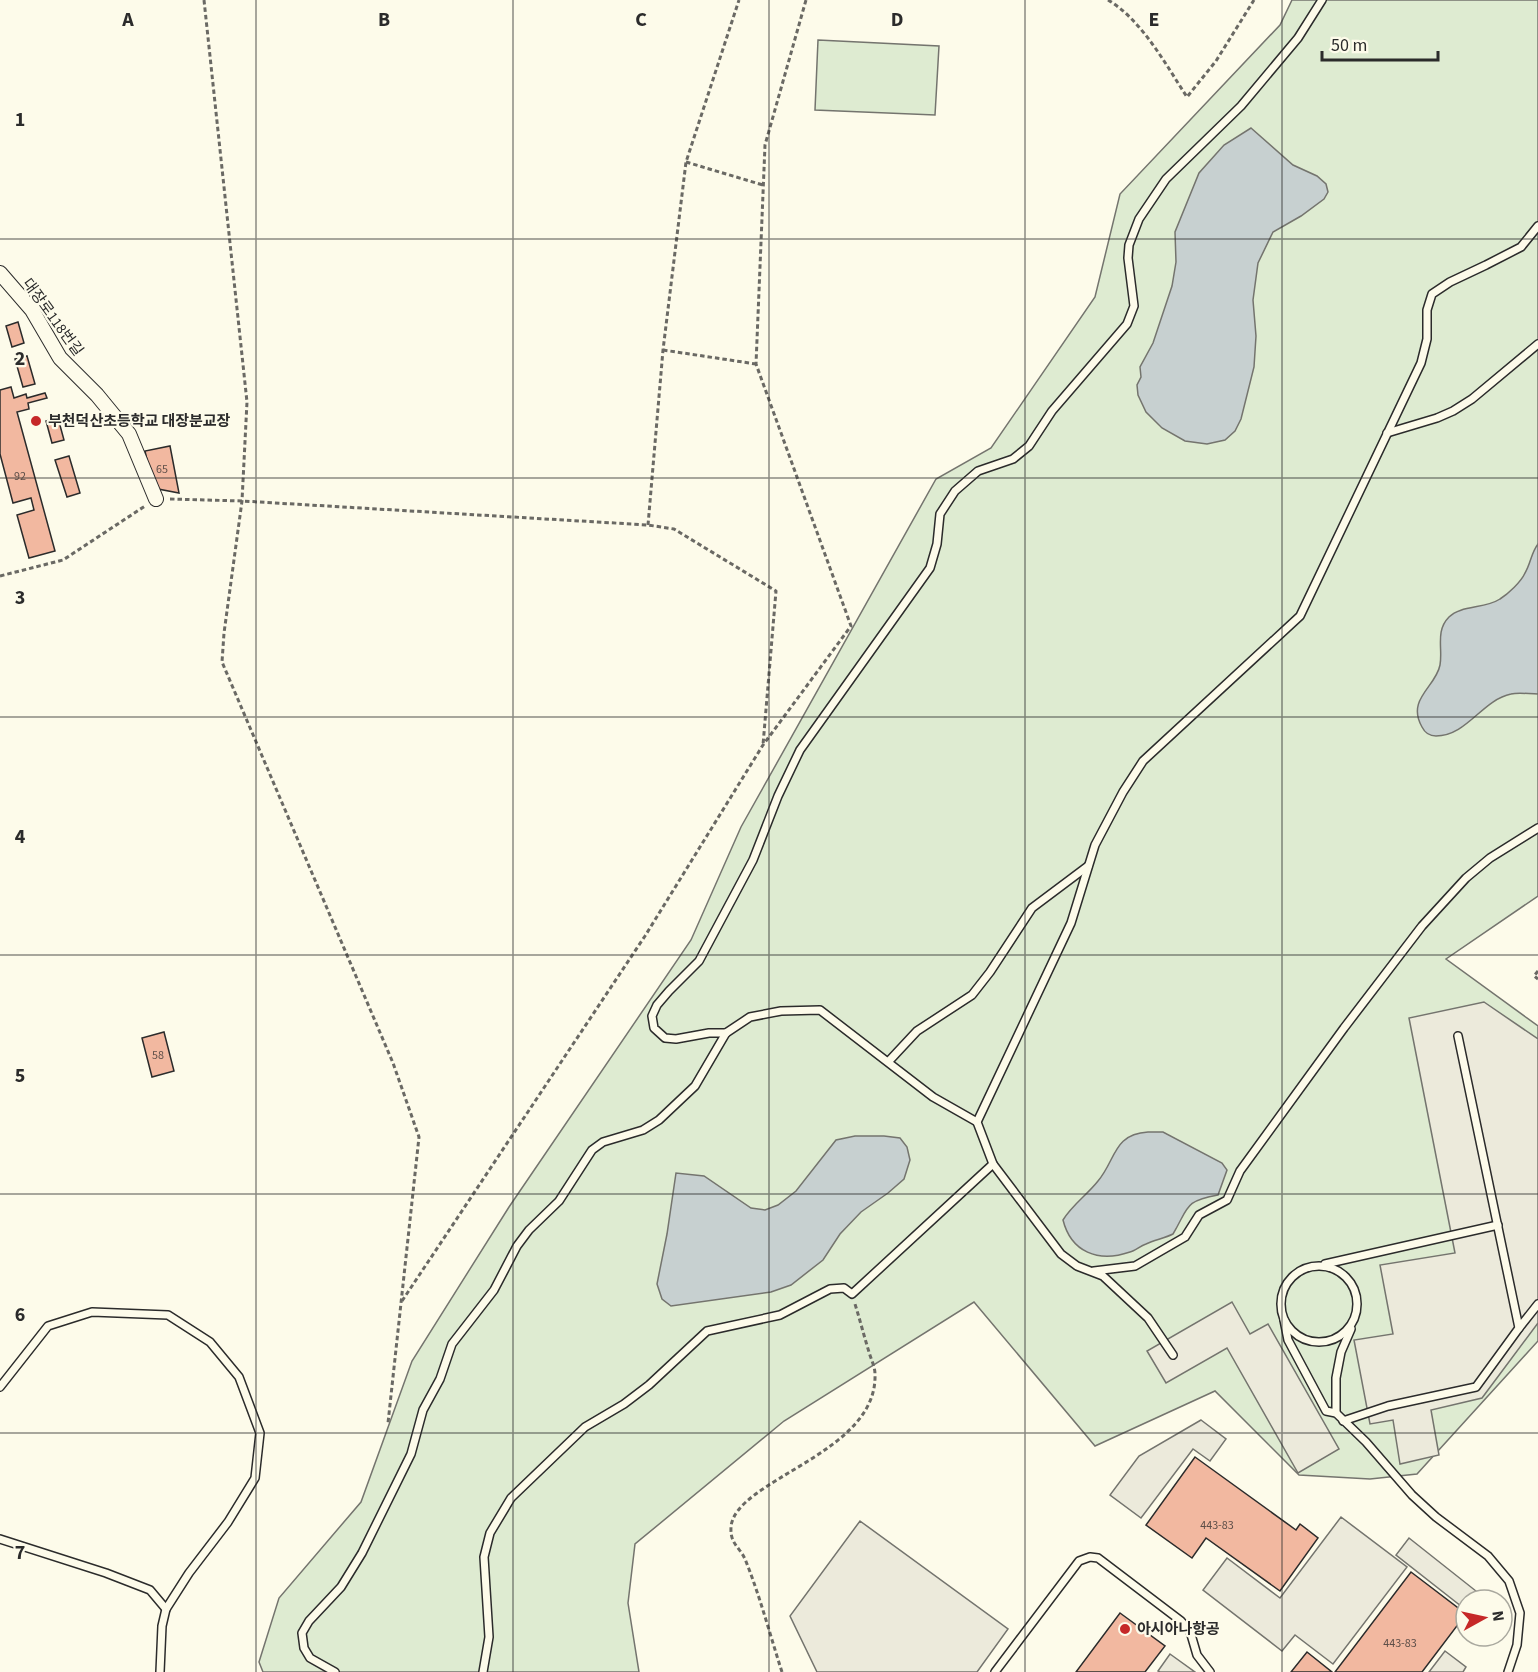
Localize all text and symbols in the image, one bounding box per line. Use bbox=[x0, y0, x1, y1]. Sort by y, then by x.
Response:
text: A bbox=[121, 6, 134, 34]
text: B bbox=[378, 6, 390, 34]
text: C bbox=[635, 6, 647, 34]
text: D bbox=[891, 6, 903, 34]
text: E bbox=[1149, 6, 1159, 34]
scale bar bbox=[1322, 24, 1438, 62]
text: 50 m bbox=[1331, 33, 1367, 58]
text: 1 bbox=[15, 106, 25, 134]
street label: 대장로118번길 bbox=[17, 274, 88, 360]
text: 2 bbox=[15, 345, 25, 373]
place label: 부천덕산초등학교 대장분교장 bbox=[48, 411, 231, 432]
marker: 부천덕산초등학교 대장분교장 bbox=[29, 414, 43, 428]
house number: 65 bbox=[156, 461, 168, 478]
house number: 92 bbox=[14, 468, 26, 485]
text: 3 bbox=[15, 584, 25, 612]
text: 4 bbox=[15, 823, 26, 851]
house number: 58 bbox=[152, 1047, 164, 1064]
text: 5 bbox=[15, 1062, 25, 1090]
text: 6 bbox=[15, 1301, 25, 1329]
house number: 443-83 bbox=[1200, 1517, 1234, 1534]
text: 7 bbox=[15, 1539, 25, 1567]
north arrow bbox=[1454, 1588, 1514, 1648]
text: N bbox=[1486, 1609, 1509, 1623]
place label: 아시아나항공 bbox=[1137, 1619, 1220, 1640]
marker: 아시아나항공 bbox=[1118, 1622, 1132, 1636]
house number: 443-83 bbox=[1383, 1635, 1417, 1652]

